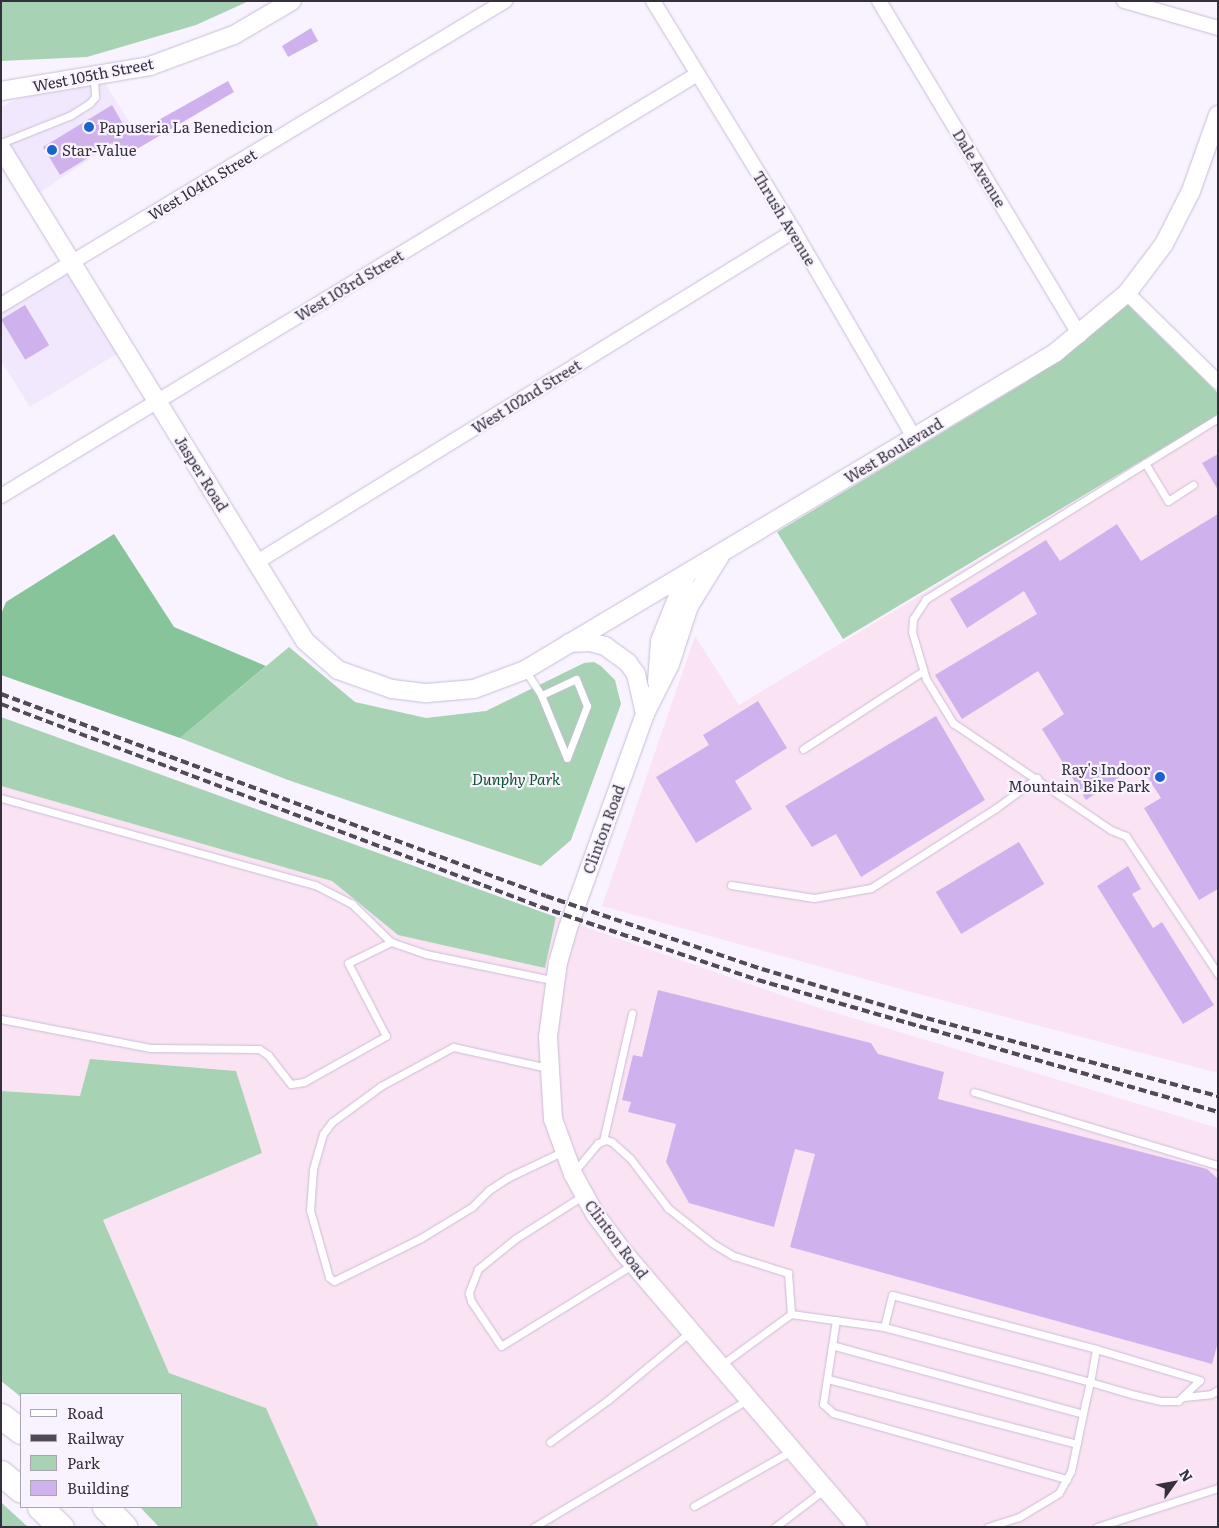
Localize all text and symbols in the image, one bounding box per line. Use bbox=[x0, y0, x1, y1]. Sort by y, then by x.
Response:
street label: West 105th Street bbox=[31, 53, 155, 95]
place label: Papuseria La Benedicion bbox=[99, 118, 273, 136]
marker: Papuseria La Benedicion bbox=[83, 121, 95, 133]
street label: Dale Avenue bbox=[950, 126, 1010, 210]
place label: Star-Value bbox=[62, 141, 137, 159]
marker: Star-Value bbox=[46, 144, 58, 156]
street label: West 104th Street bbox=[145, 145, 259, 223]
street label: Thrush Avenue bbox=[750, 167, 820, 269]
street label: West 103rd Street bbox=[292, 246, 406, 324]
street label: West 102nd Street bbox=[468, 355, 584, 437]
street label: West Boulevard bbox=[841, 414, 945, 486]
street label: Jasper Road bbox=[172, 432, 232, 514]
place label: Ray's Indoor Mountain Bike Park bbox=[1008, 759, 1150, 794]
park label: Dunphy Park bbox=[472, 770, 560, 788]
marker: Ray's Indoor Mountain Bike Park bbox=[1154, 771, 1166, 783]
street label: Clinton Road bbox=[579, 782, 627, 876]
street label: Clinton Road bbox=[582, 1196, 652, 1282]
legend bbox=[20, 1393, 182, 1508]
text: Road bbox=[67, 1401, 103, 1424]
text: Railway bbox=[67, 1426, 124, 1449]
text: Park bbox=[67, 1451, 100, 1474]
north arrow bbox=[1149, 1458, 1199, 1508]
text: N bbox=[1175, 1465, 1198, 1485]
text: Building bbox=[67, 1476, 129, 1499]

